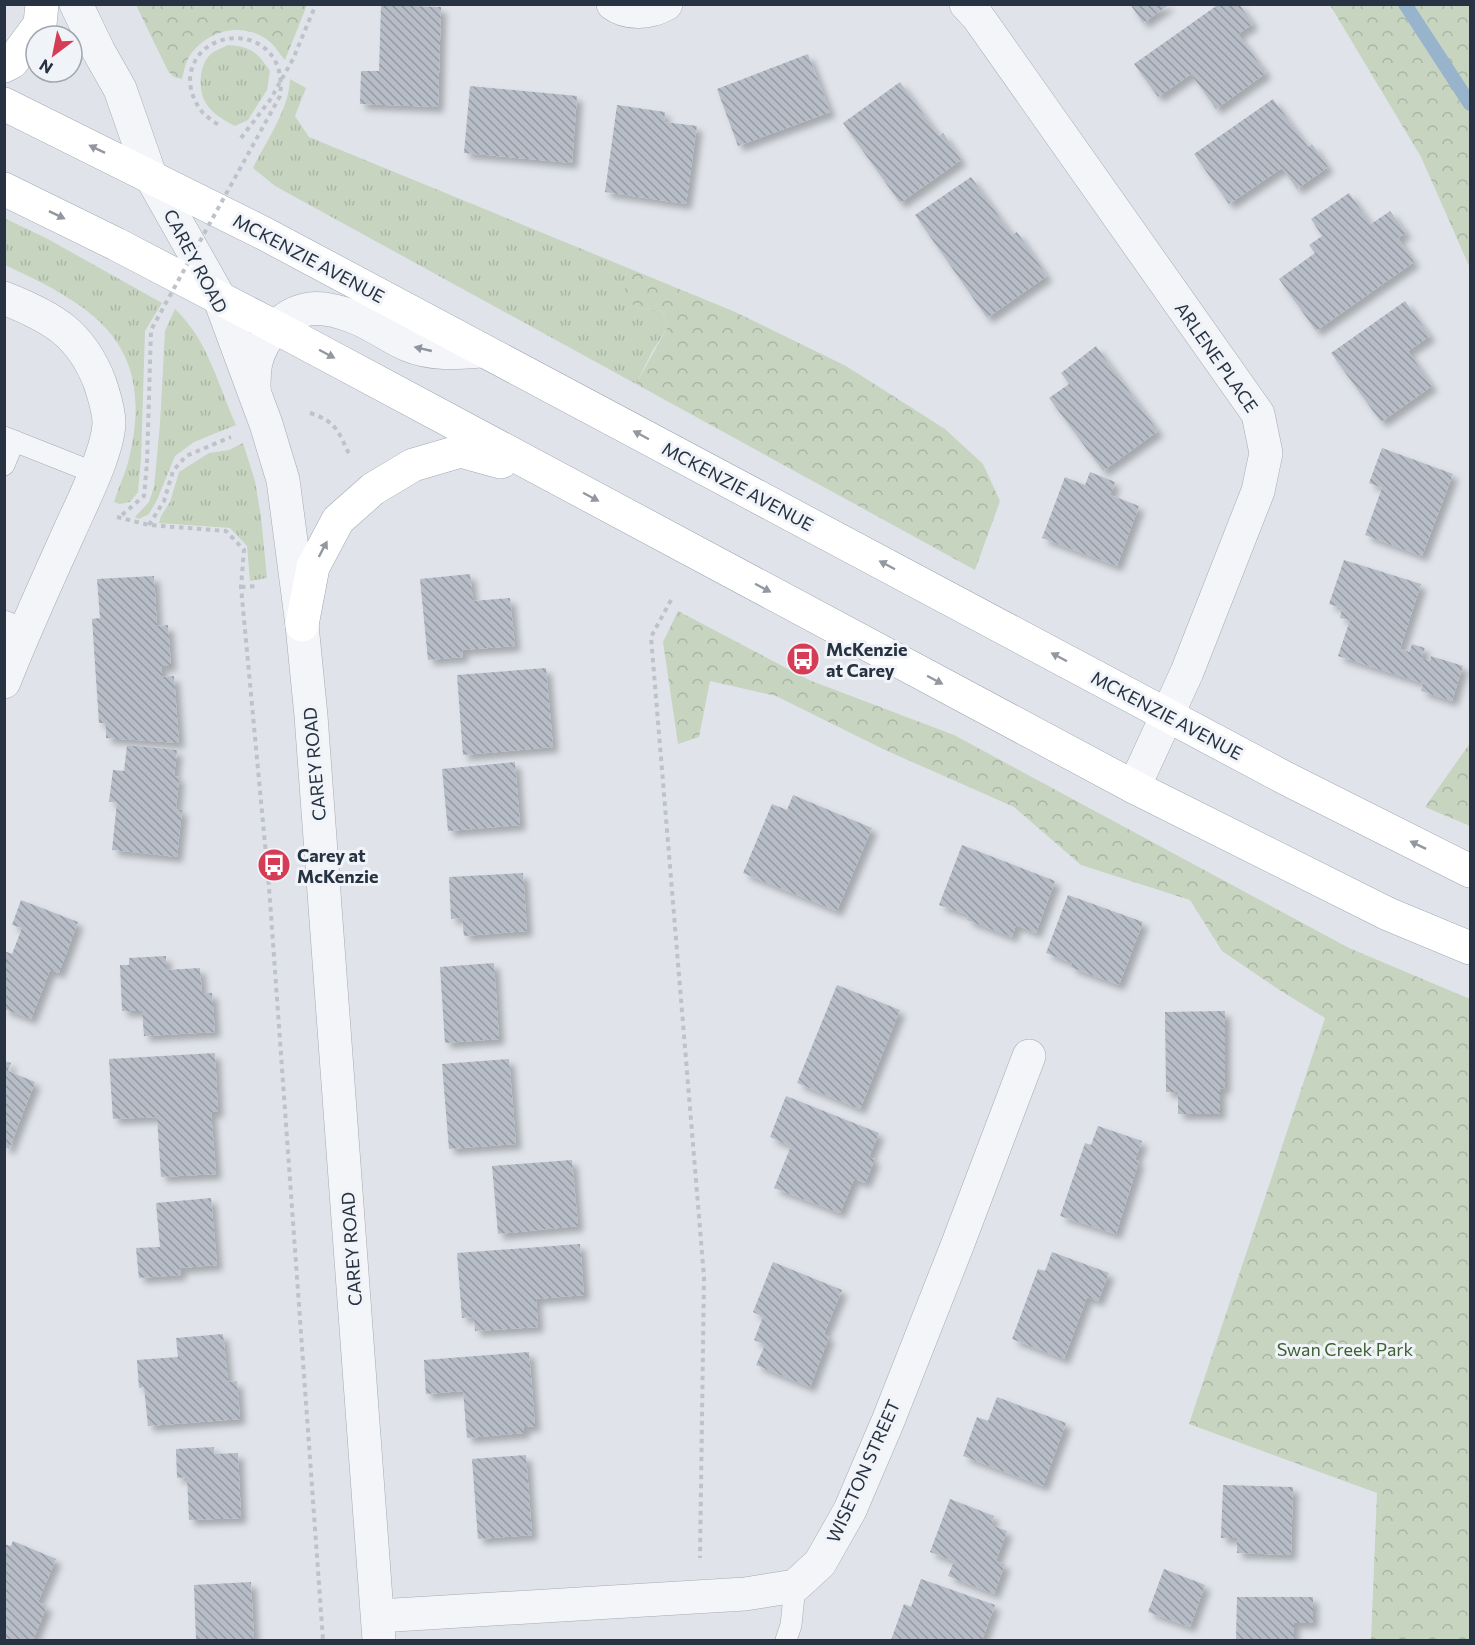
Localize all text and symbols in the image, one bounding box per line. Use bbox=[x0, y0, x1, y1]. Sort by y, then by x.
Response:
north arrow bbox=[24, 24, 84, 84]
text: N bbox=[36, 56, 56, 78]
one-way arrow bbox=[89, 145, 106, 154]
street label: CAREY ROAD bbox=[159, 205, 233, 317]
street label: MCKENZIE AVENUE bbox=[230, 209, 388, 307]
one-way arrow bbox=[49, 210, 66, 219]
street label: ARLENE PLACE bbox=[1171, 298, 1263, 416]
one-way arrow bbox=[413, 344, 432, 353]
one-way arrow bbox=[319, 349, 336, 359]
one-way arrow bbox=[632, 430, 649, 440]
street label: MCKENZIE AVENUE bbox=[659, 437, 817, 535]
one-way arrow bbox=[583, 492, 600, 502]
one-way arrow bbox=[318, 541, 328, 558]
one-way arrow bbox=[879, 560, 896, 570]
one-way arrow bbox=[755, 583, 772, 593]
place label: McKenzie at Carey bbox=[826, 638, 907, 681]
bus stop icon: McKenzie at Carey bbox=[785, 641, 821, 677]
one-way arrow bbox=[1050, 652, 1067, 662]
street label: MCKENZIE AVENUE bbox=[1088, 666, 1246, 764]
one-way arrow bbox=[927, 675, 944, 685]
street label: CAREY ROAD bbox=[298, 706, 330, 822]
one-way arrow bbox=[1409, 841, 1426, 850]
place label: Carey at McKenzie bbox=[297, 844, 378, 887]
bus stop icon: Carey at McKenzie bbox=[256, 847, 292, 883]
street label: CAREY ROAD bbox=[336, 1191, 366, 1307]
park label: Swan Creek Park bbox=[1277, 1338, 1414, 1360]
street label: WISETON STREET bbox=[822, 1396, 904, 1546]

